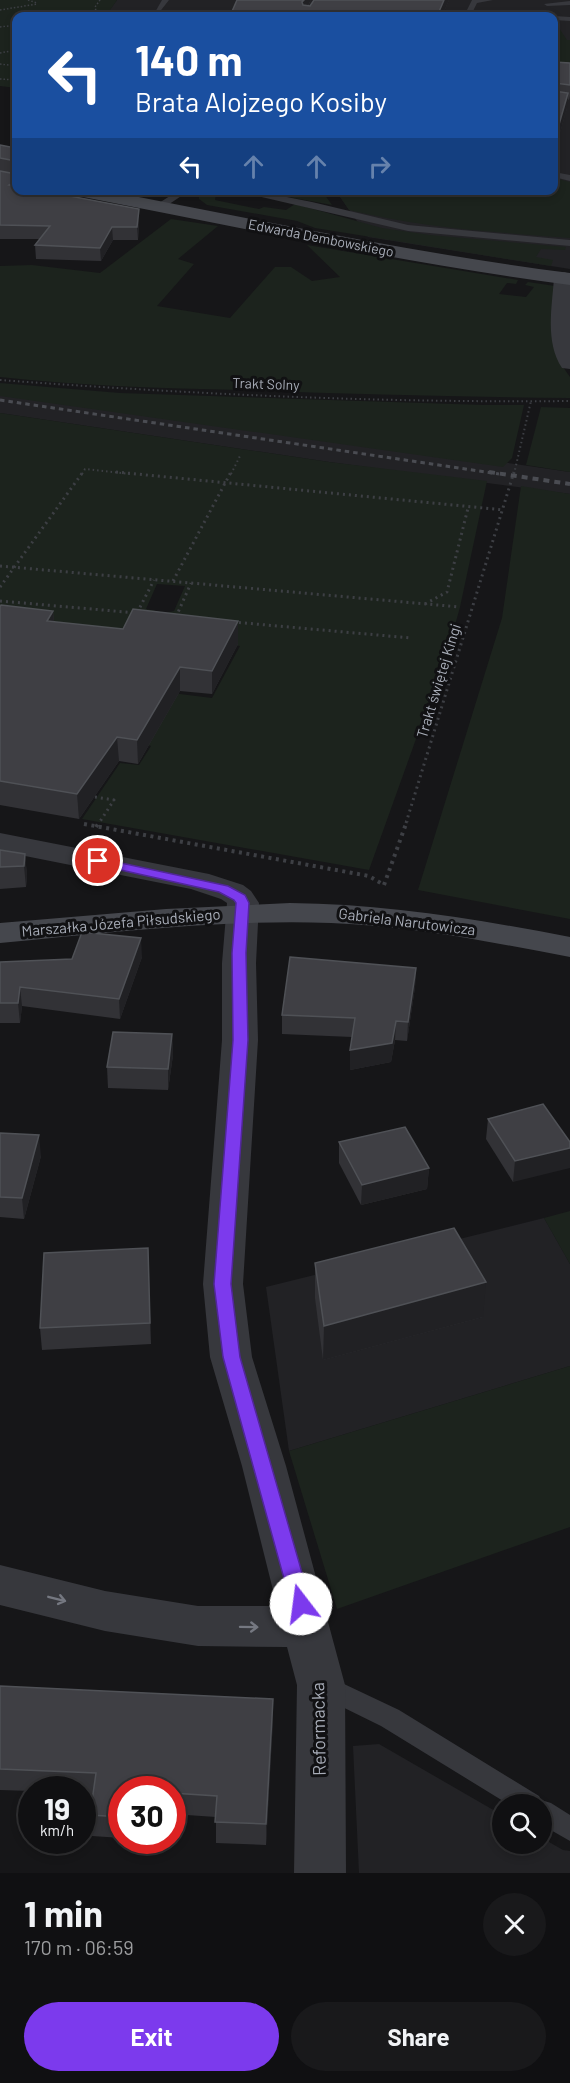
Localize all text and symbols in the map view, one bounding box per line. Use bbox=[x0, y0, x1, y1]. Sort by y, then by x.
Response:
text: 140 m bbox=[135, 34, 243, 84]
icon: left bbox=[36, 36, 114, 114]
text: Brata Alojzego Kosiby bbox=[135, 85, 387, 117]
icon: left bbox=[174, 150, 207, 183]
icon: ahead bbox=[237, 150, 270, 183]
icon: ahead bbox=[300, 150, 333, 183]
icon: right bbox=[363, 150, 396, 183]
street label: Edwarda Dembowskiego bbox=[247, 215, 395, 260]
street label: Trakt Solny bbox=[232, 374, 300, 393]
street label: Trakt świętej Kingi bbox=[412, 621, 464, 740]
pin bbox=[72, 835, 123, 886]
icon: arrive bbox=[81, 844, 114, 877]
street label: Marszałka Józefa Piłsudskiego bbox=[21, 904, 221, 940]
street label: Gabriela Narutowicza bbox=[338, 904, 477, 938]
position arrow bbox=[269, 1572, 333, 1636]
one-way arrow bbox=[47, 1593, 66, 1605]
one-way arrow bbox=[239, 1621, 259, 1633]
street label: Reformacka bbox=[306, 1682, 330, 1776]
speed limit sign: 30 bbox=[108, 1776, 186, 1854]
text: 19 bbox=[44, 1790, 70, 1826]
map controls bbox=[492, 1794, 552, 1854]
button: search bbox=[492, 1794, 552, 1854]
text: km/h bbox=[40, 1821, 74, 1839]
text: 1 min bbox=[24, 1891, 103, 1934]
button: close bbox=[483, 1893, 546, 1956]
text: 170 m · 06:59 bbox=[24, 1935, 134, 1959]
button: Exit bbox=[24, 2002, 279, 2071]
button: Share bbox=[291, 2002, 546, 2071]

